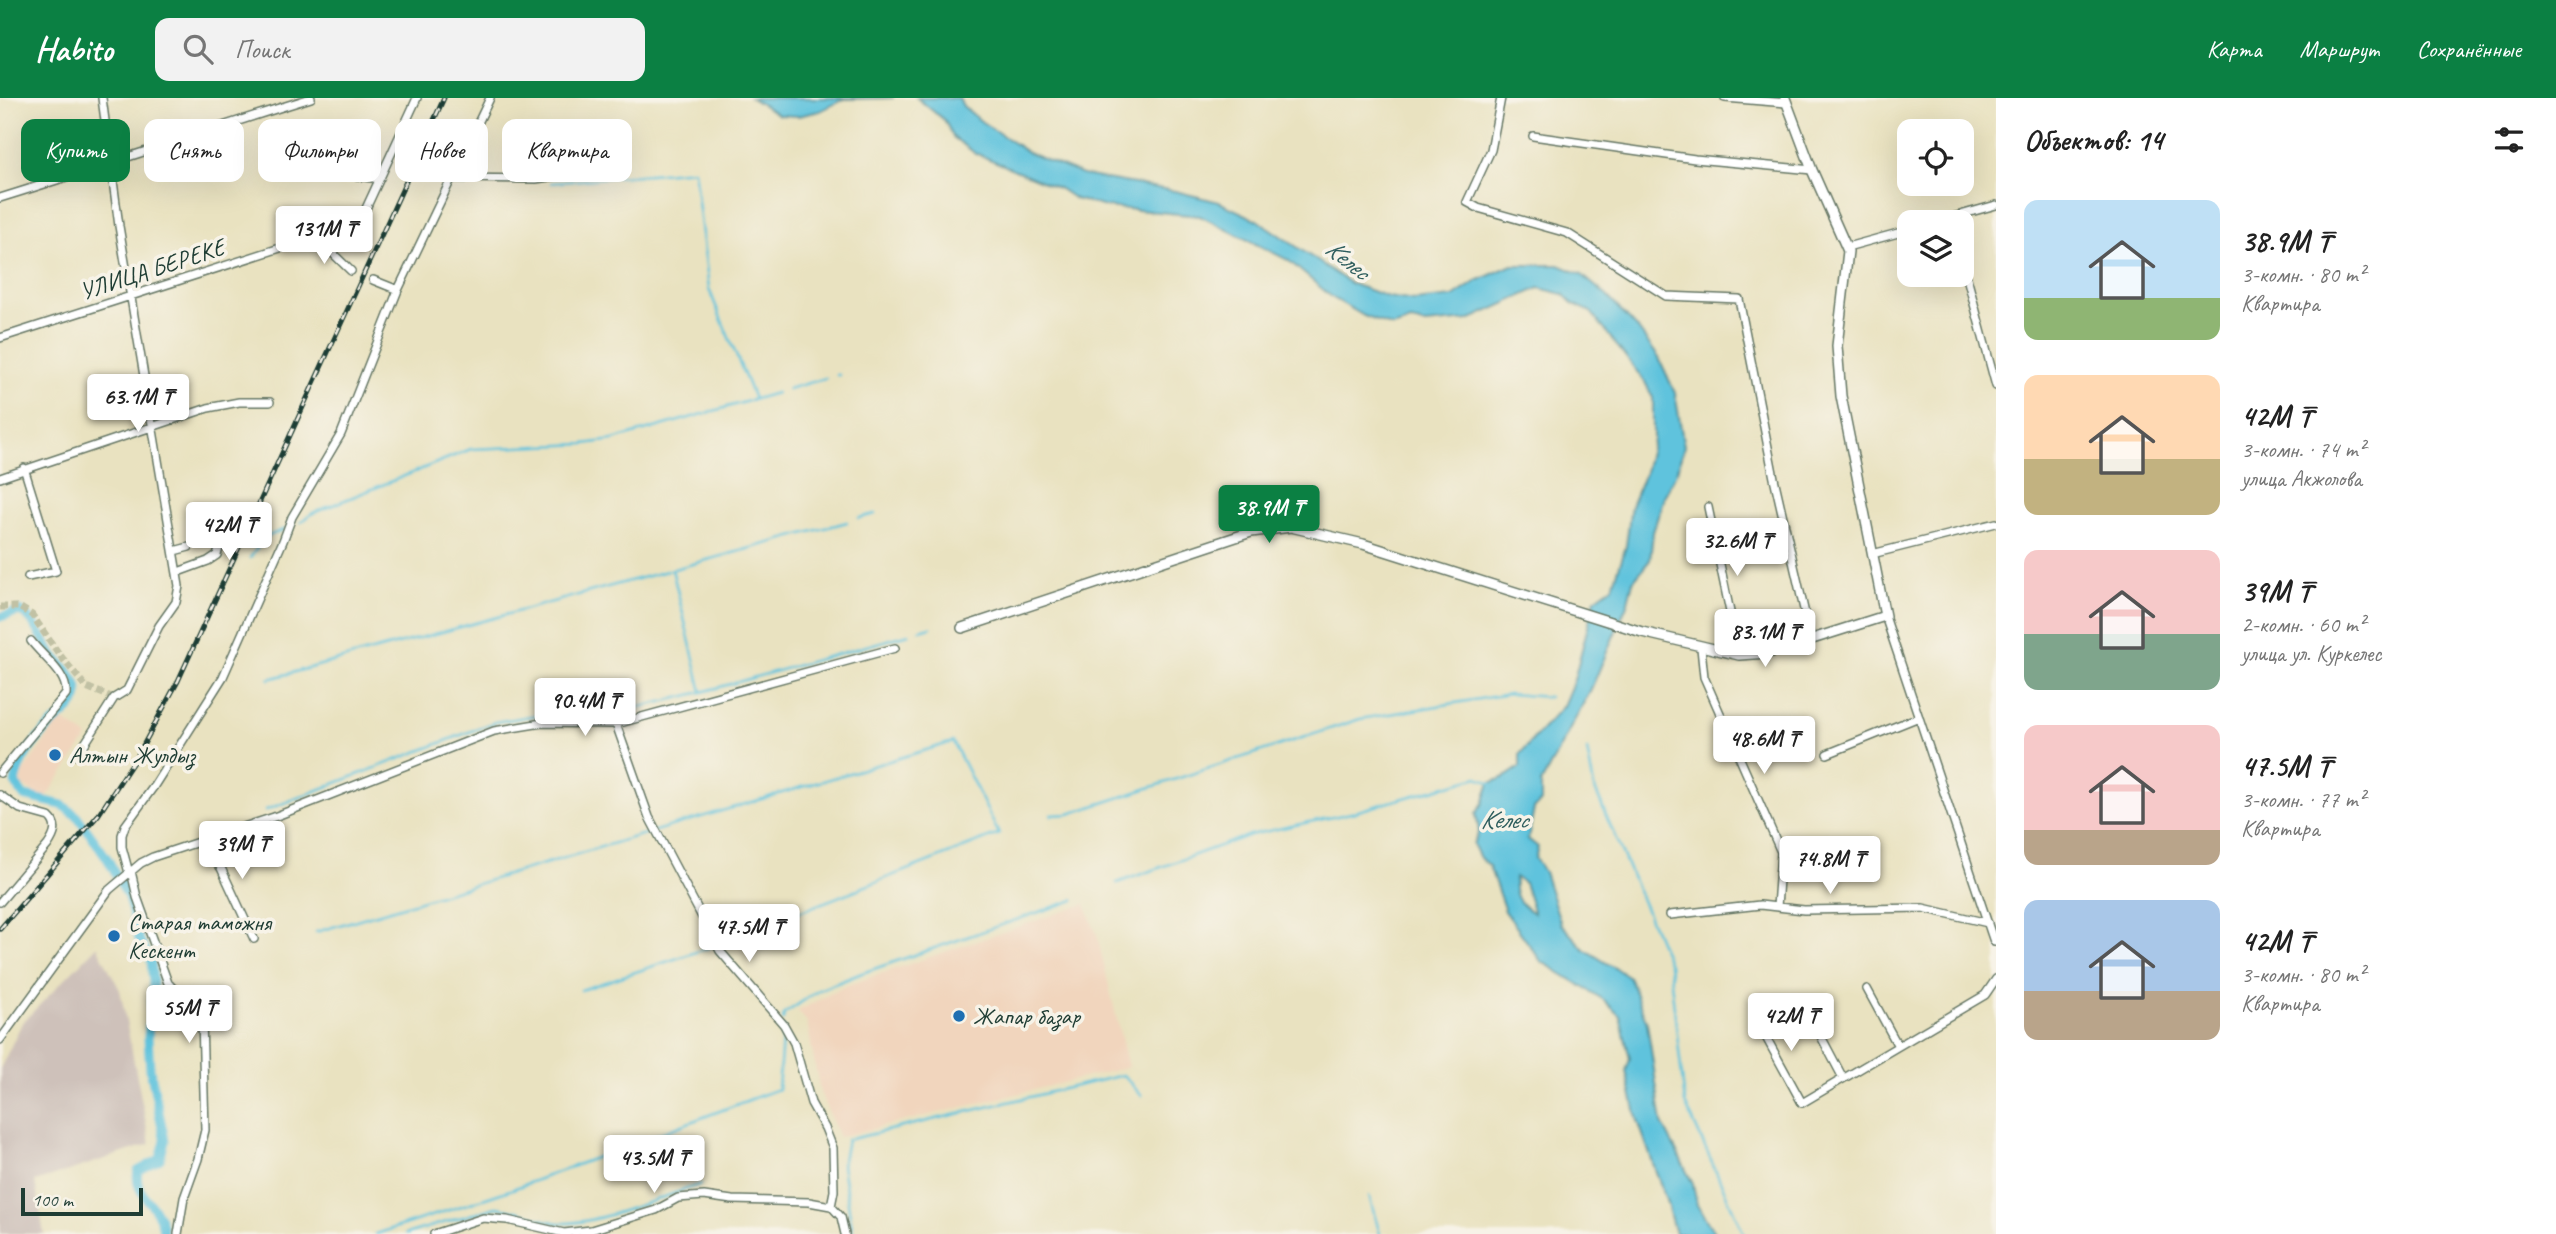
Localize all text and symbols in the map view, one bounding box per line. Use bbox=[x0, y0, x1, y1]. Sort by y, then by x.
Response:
search box bbox=[155, 18, 645, 81]
text: Habito bbox=[35, 28, 113, 70]
icon: search bbox=[179, 30, 217, 68]
text: Поиск bbox=[235, 33, 290, 66]
text: Карта bbox=[2207, 34, 2262, 64]
text: Маршрут bbox=[2300, 34, 2379, 64]
text: Сохранённые bbox=[2417, 34, 2521, 64]
chip: Купить bbox=[21, 119, 130, 182]
chip: Снять bbox=[144, 119, 244, 182]
chip: Фильтры bbox=[258, 119, 381, 182]
chip: Новое bbox=[395, 119, 488, 182]
chip: Квартира bbox=[502, 119, 632, 182]
map controls bbox=[1897, 119, 1974, 287]
button: locate bbox=[1897, 119, 1974, 196]
text: Объектов: 14 bbox=[2024, 121, 2163, 159]
icon: filters bbox=[2490, 121, 2528, 159]
pin: 131M ₸ bbox=[267, 206, 381, 266]
button: layers bbox=[1897, 210, 1974, 287]
text: 131M ₸ bbox=[292, 214, 356, 243]
text: 38.9M ₸ bbox=[2241, 222, 2331, 260]
icon: home bbox=[2080, 228, 2164, 312]
street label: УЛИЦА БЕРЕКЕ bbox=[76, 231, 231, 307]
water label: Келес bbox=[1319, 232, 1379, 289]
text: 3-комн. · 80 m² bbox=[2241, 260, 2365, 289]
text: Квартира bbox=[2241, 289, 2319, 318]
pin: 63.1M ₸ bbox=[73, 374, 203, 434]
text: 63.1M ₸ bbox=[103, 382, 173, 411]
text: 42M ₸ bbox=[2241, 397, 2312, 435]
icon: home bbox=[2080, 403, 2164, 487]
text: 3-комн. · 74 m² bbox=[2241, 435, 2365, 464]
text: улица Акжолова bbox=[2241, 464, 2362, 493]
pin: 38.9M ₸ bbox=[1204, 486, 1334, 545]
text: 38.9M ₸ bbox=[1235, 493, 1303, 522]
pin: 42M ₸ bbox=[180, 503, 278, 562]
text: 42M ₸ bbox=[202, 510, 256, 539]
pin: 32.6M ₸ bbox=[1672, 518, 1802, 578]
text: 32.6M ₸ bbox=[1702, 526, 1772, 555]
text: 39M ₸ bbox=[2241, 572, 2311, 610]
icon: home bbox=[2080, 578, 2164, 662]
pin: 83.1M ₸ bbox=[1700, 610, 1830, 669]
text: 2-комн. · 60 m² bbox=[2241, 610, 2365, 639]
text: 83.1M ₸ bbox=[1730, 617, 1800, 646]
text: улица ул. Куркелес bbox=[2241, 639, 2381, 668]
pin: 90.4M ₸ bbox=[520, 678, 650, 738]
text: 90.4M ₸ bbox=[551, 686, 619, 715]
pin: 48.6M ₸ bbox=[1699, 716, 1829, 776]
text: 48.6M ₸ bbox=[1729, 724, 1799, 753]
place label: Алтын Жулдыз bbox=[69, 740, 197, 771]
marker: Алтын Жулдыз bbox=[47, 747, 63, 763]
text: 47.5M ₸ bbox=[2241, 747, 2331, 785]
icon: home bbox=[2080, 753, 2164, 837]
text: 3-комн. · 77 m² bbox=[2241, 785, 2365, 814]
water label: Келес bbox=[1481, 803, 1530, 836]
text: Квартира bbox=[2241, 814, 2319, 843]
pin: 39M ₸ bbox=[193, 822, 291, 881]
text: 39M ₸ bbox=[215, 829, 269, 858]
pin: 74.8M ₸ bbox=[1765, 836, 1895, 896]
text: 74.8M ₸ bbox=[1795, 844, 1865, 873]
pin: 47.5M ₸ bbox=[684, 904, 814, 964]
place label: Старая таможня Кескент bbox=[128, 907, 273, 965]
text: 47.5M ₸ bbox=[715, 912, 783, 941]
text: 42M ₸ bbox=[2241, 922, 2312, 960]
marker: Старая таможня Кескент bbox=[106, 928, 122, 944]
icon: home bbox=[2080, 928, 2164, 1012]
text: 3-комн. · 80 m² bbox=[2241, 960, 2365, 989]
pin: 55M ₸ bbox=[140, 986, 238, 1045]
text: Квартира bbox=[2241, 989, 2319, 1018]
text: 55M ₸ bbox=[162, 993, 216, 1022]
pin: 42M ₸ bbox=[1742, 993, 1840, 1053]
place label: Жапар базар bbox=[973, 1001, 1082, 1032]
text: 42M ₸ bbox=[1764, 1001, 1818, 1030]
marker: Жапар базар bbox=[951, 1008, 967, 1024]
pin: 43.5M ₸ bbox=[589, 1136, 719, 1195]
text: 43.5M ₸ bbox=[620, 1143, 688, 1172]
scale bar bbox=[21, 1185, 144, 1217]
text: 100 m bbox=[32, 1188, 73, 1212]

